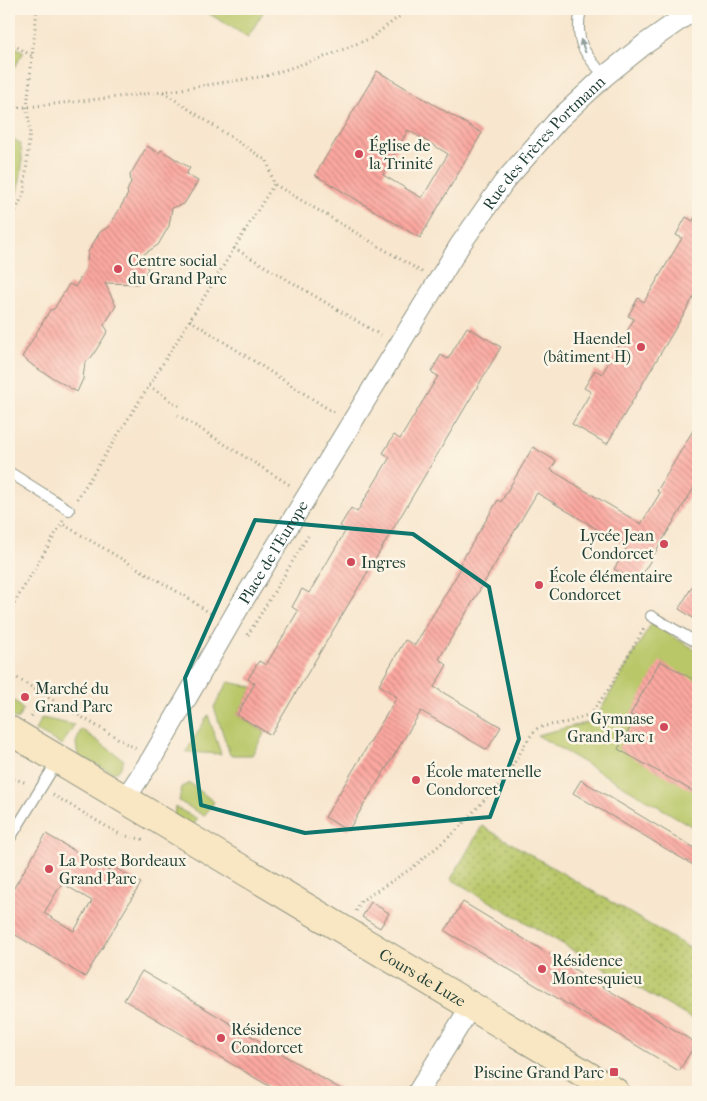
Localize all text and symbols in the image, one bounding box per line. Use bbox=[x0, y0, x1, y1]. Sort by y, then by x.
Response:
one-way arrow bbox=[579, 38, 587, 53]
street label: Rue des Frères Portmann bbox=[478, 71, 609, 213]
place label: Église de la Trinité bbox=[368, 135, 433, 173]
marker: Église de la Trinité bbox=[353, 148, 365, 160]
place label: Centre social du Grand Parc bbox=[128, 251, 227, 288]
marker: Centre social du Grand Parc bbox=[112, 263, 124, 275]
place label: Haendel (bâtiment H) bbox=[543, 329, 632, 366]
marker: Haendel (bâtiment H) bbox=[635, 341, 647, 353]
street label: Place de l'Europe bbox=[234, 496, 312, 607]
place label: Lycée Jean Condorcet bbox=[580, 526, 655, 563]
marker: Lycée Jean Condorcet bbox=[658, 538, 670, 550]
place label: Ingres bbox=[361, 553, 406, 572]
marker: Ingres bbox=[345, 556, 357, 568]
place label: École élémentaire Condorcet bbox=[549, 566, 672, 604]
marker: École élémentaire Condorcet bbox=[533, 579, 545, 591]
place label: Marché du Grand Parc bbox=[35, 679, 113, 716]
marker: Marché du Grand Parc bbox=[19, 691, 31, 703]
place label: Gymnase Grand Parc 1 bbox=[567, 709, 654, 746]
marker: Gymnase Grand Parc 1 bbox=[658, 721, 670, 733]
place label: École maternelle Condorcet bbox=[426, 761, 541, 799]
marker: École maternelle Condorcet bbox=[410, 774, 422, 786]
place label: La Poste Bordeaux Grand Parc bbox=[59, 851, 187, 888]
marker: La Poste Bordeaux Grand Parc bbox=[43, 863, 55, 875]
street label: Cours de Luze bbox=[376, 944, 470, 1010]
place label: Résidence Montesquieu bbox=[552, 951, 642, 988]
marker: Résidence Montesquieu bbox=[536, 963, 548, 975]
place label: Résidence Condorcet bbox=[231, 1020, 303, 1057]
marker: Résidence Condorcet bbox=[215, 1032, 227, 1044]
place label: Piscine Grand Parc bbox=[474, 1063, 604, 1082]
marker: Piscine Grand Parc bbox=[608, 1066, 620, 1078]

